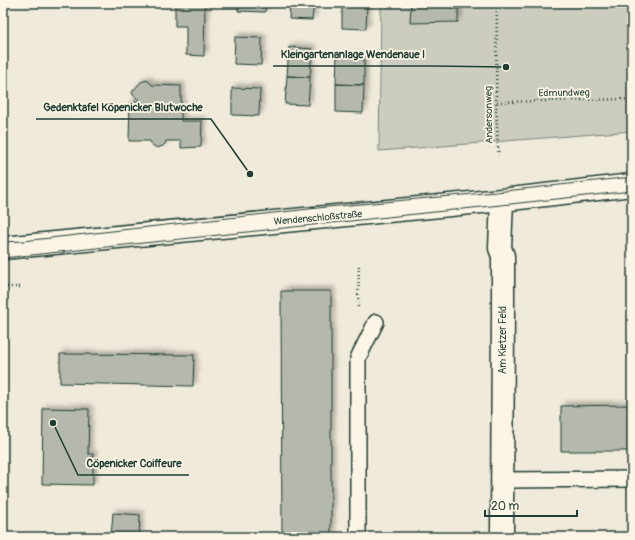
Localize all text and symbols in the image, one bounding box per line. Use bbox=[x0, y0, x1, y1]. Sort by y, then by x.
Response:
callout: Kleingartenanlage Wendenaue I bbox=[273, 43, 433, 66]
text: Kleingartenanlage Wendenaue I bbox=[281, 48, 425, 61]
street label: Andersonweg bbox=[482, 86, 496, 144]
street label: Edmundweg bbox=[538, 87, 590, 99]
callout: Gedenktafel Köpenicker Blutwoche bbox=[36, 96, 211, 119]
text: Gedenktafel Köpenicker Blutwoche bbox=[43, 101, 203, 114]
street label: Wendenschloßstraße bbox=[273, 208, 363, 228]
street label: Am Kietzer Feld bbox=[497, 306, 509, 374]
callout: Cöpenicker Coiffeure bbox=[78, 452, 189, 475]
text: Cöpenicker Coiffeure bbox=[86, 457, 182, 470]
scale bar bbox=[485, 492, 577, 518]
text: 20 m bbox=[491, 499, 520, 514]

